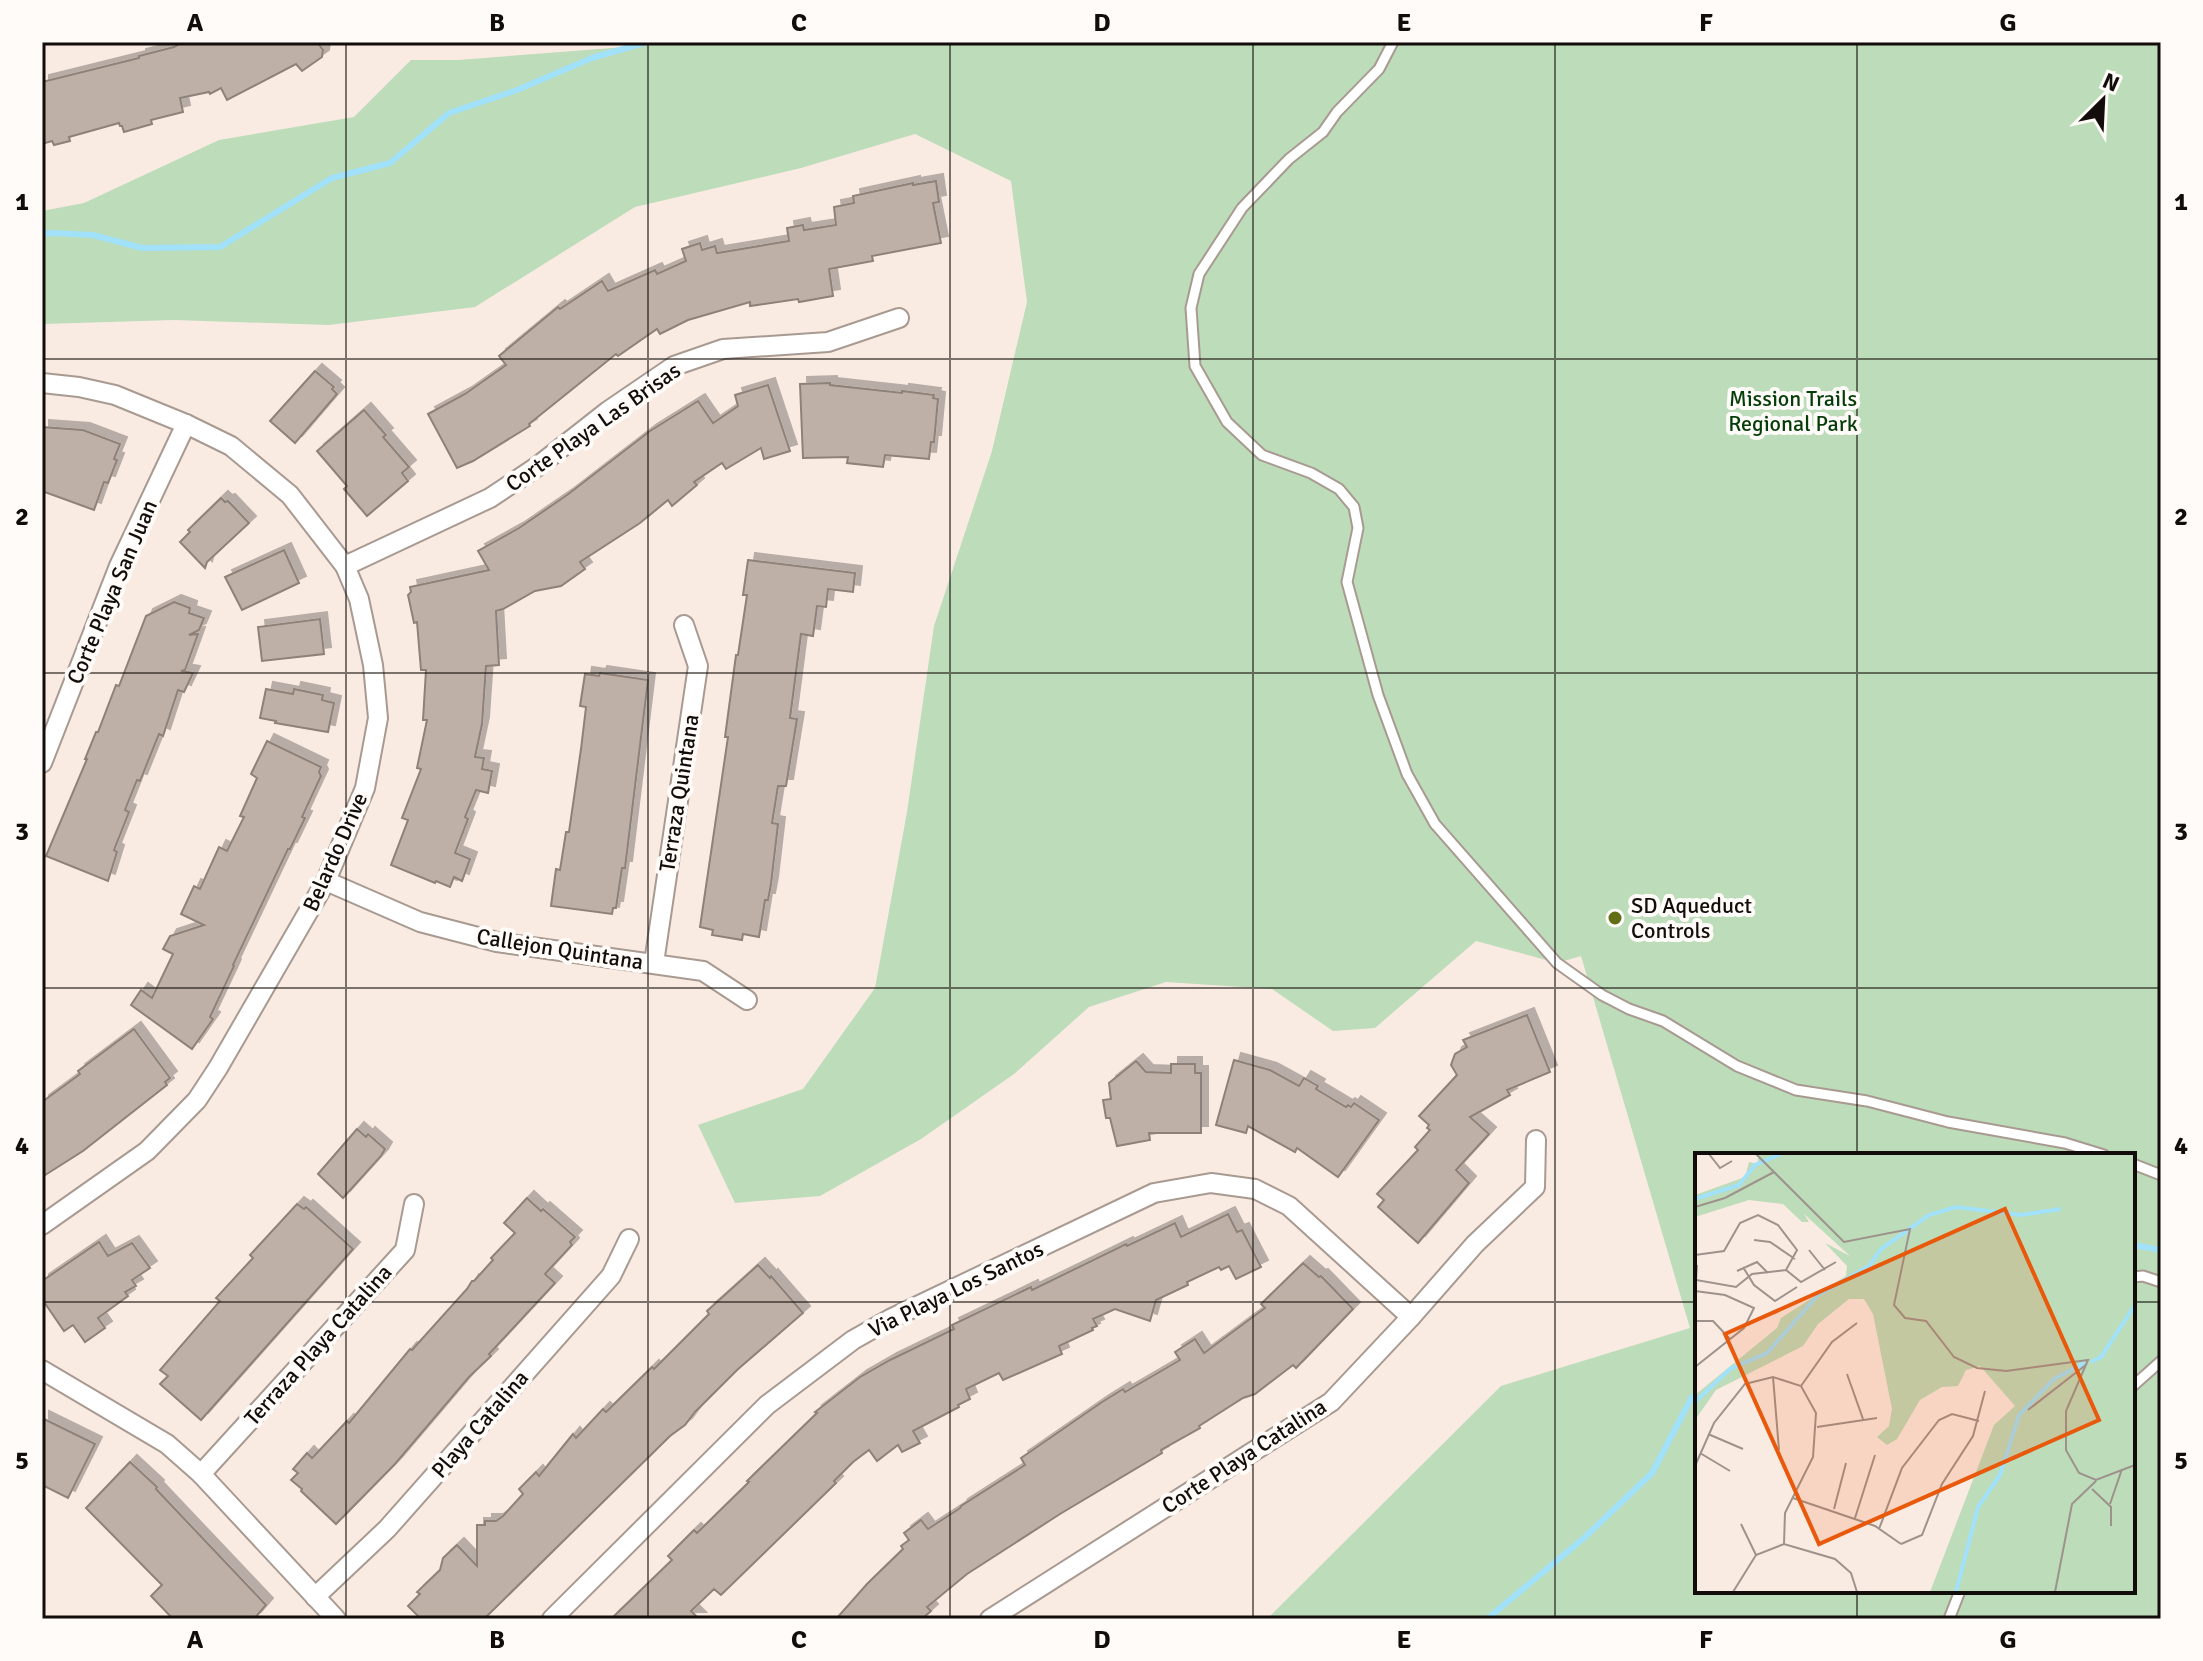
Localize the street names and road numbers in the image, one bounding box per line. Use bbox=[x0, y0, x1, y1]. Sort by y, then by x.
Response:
street label: Corte Playa Las Brisas bbox=[500, 357, 686, 497]
street label: Corte Playa San Juan bbox=[61, 496, 163, 688]
street label: Terraza Quintana bbox=[653, 712, 705, 874]
street label: Belardo Drive bbox=[297, 788, 373, 916]
street label: Callejon Quintana bbox=[475, 922, 645, 976]
street label: Via Playa Los Santos bbox=[864, 1235, 1048, 1343]
street label: Terraza Playa Catalina bbox=[239, 1259, 397, 1431]
street label: Playa Catalina bbox=[426, 1364, 534, 1484]
street label: Corte Playa Catalina bbox=[1157, 1393, 1331, 1519]

